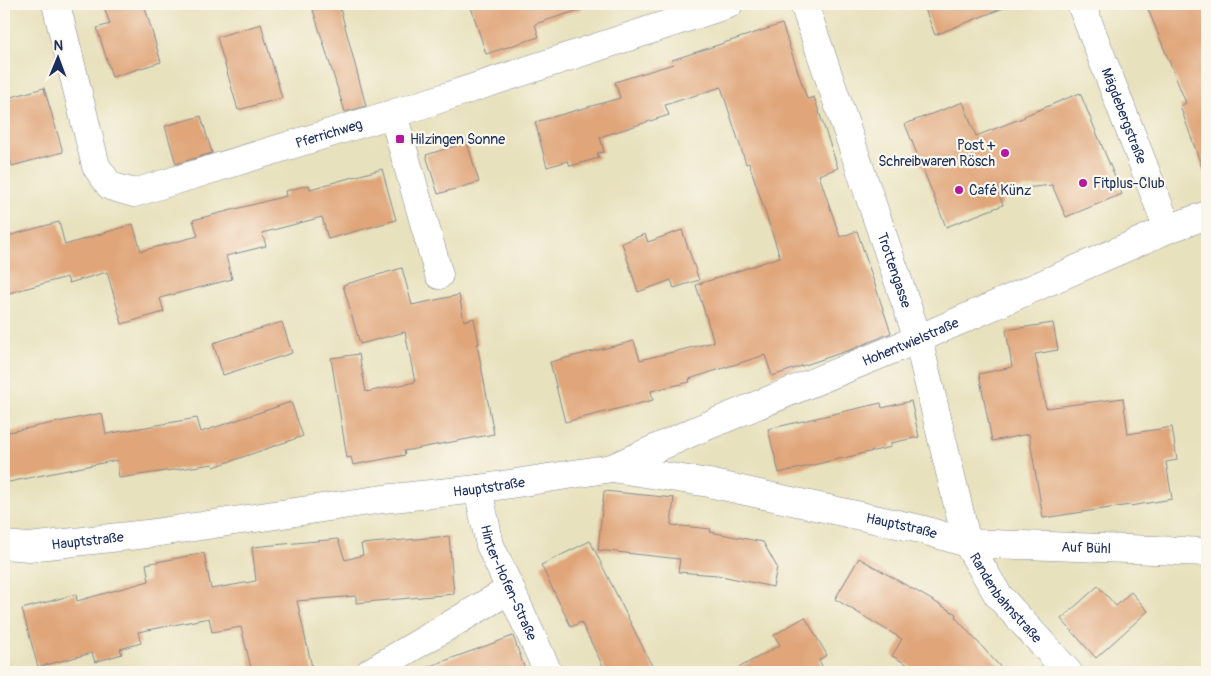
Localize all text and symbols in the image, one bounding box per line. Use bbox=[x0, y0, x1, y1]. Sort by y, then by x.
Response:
north arrow bbox=[32, 32, 82, 82]
text: N bbox=[53, 37, 63, 54]
street label: Mägdebergstraße bbox=[1098, 66, 1150, 167]
street label: Pferrichweg bbox=[293, 116, 364, 152]
place label: Hilzingen Sonne bbox=[410, 131, 505, 148]
marker: Hilzingen Sonne bbox=[394, 133, 406, 145]
place label: Post + Schreibwaren Rösch bbox=[878, 137, 996, 170]
marker: Post + Schreibwaren Rösch bbox=[999, 147, 1011, 159]
place label: Fitplus-Club bbox=[1093, 175, 1165, 192]
marker: Fitplus-Club bbox=[1077, 177, 1089, 189]
place label: Café Künz bbox=[969, 182, 1031, 199]
marker: Café Künz bbox=[953, 184, 965, 196]
street label: Trottengasse bbox=[873, 230, 915, 310]
street label: Hohentwielstraße bbox=[860, 314, 962, 370]
street label: Hauptstraße bbox=[452, 474, 526, 501]
street label: Hauptstraße bbox=[864, 510, 939, 543]
street label: Hinter-Hofen-Straße bbox=[477, 523, 540, 643]
street label: Hauptstraße bbox=[51, 529, 125, 553]
street label: Auf Bühl bbox=[1061, 539, 1111, 557]
street label: Randenbahnstraße bbox=[966, 550, 1045, 647]

